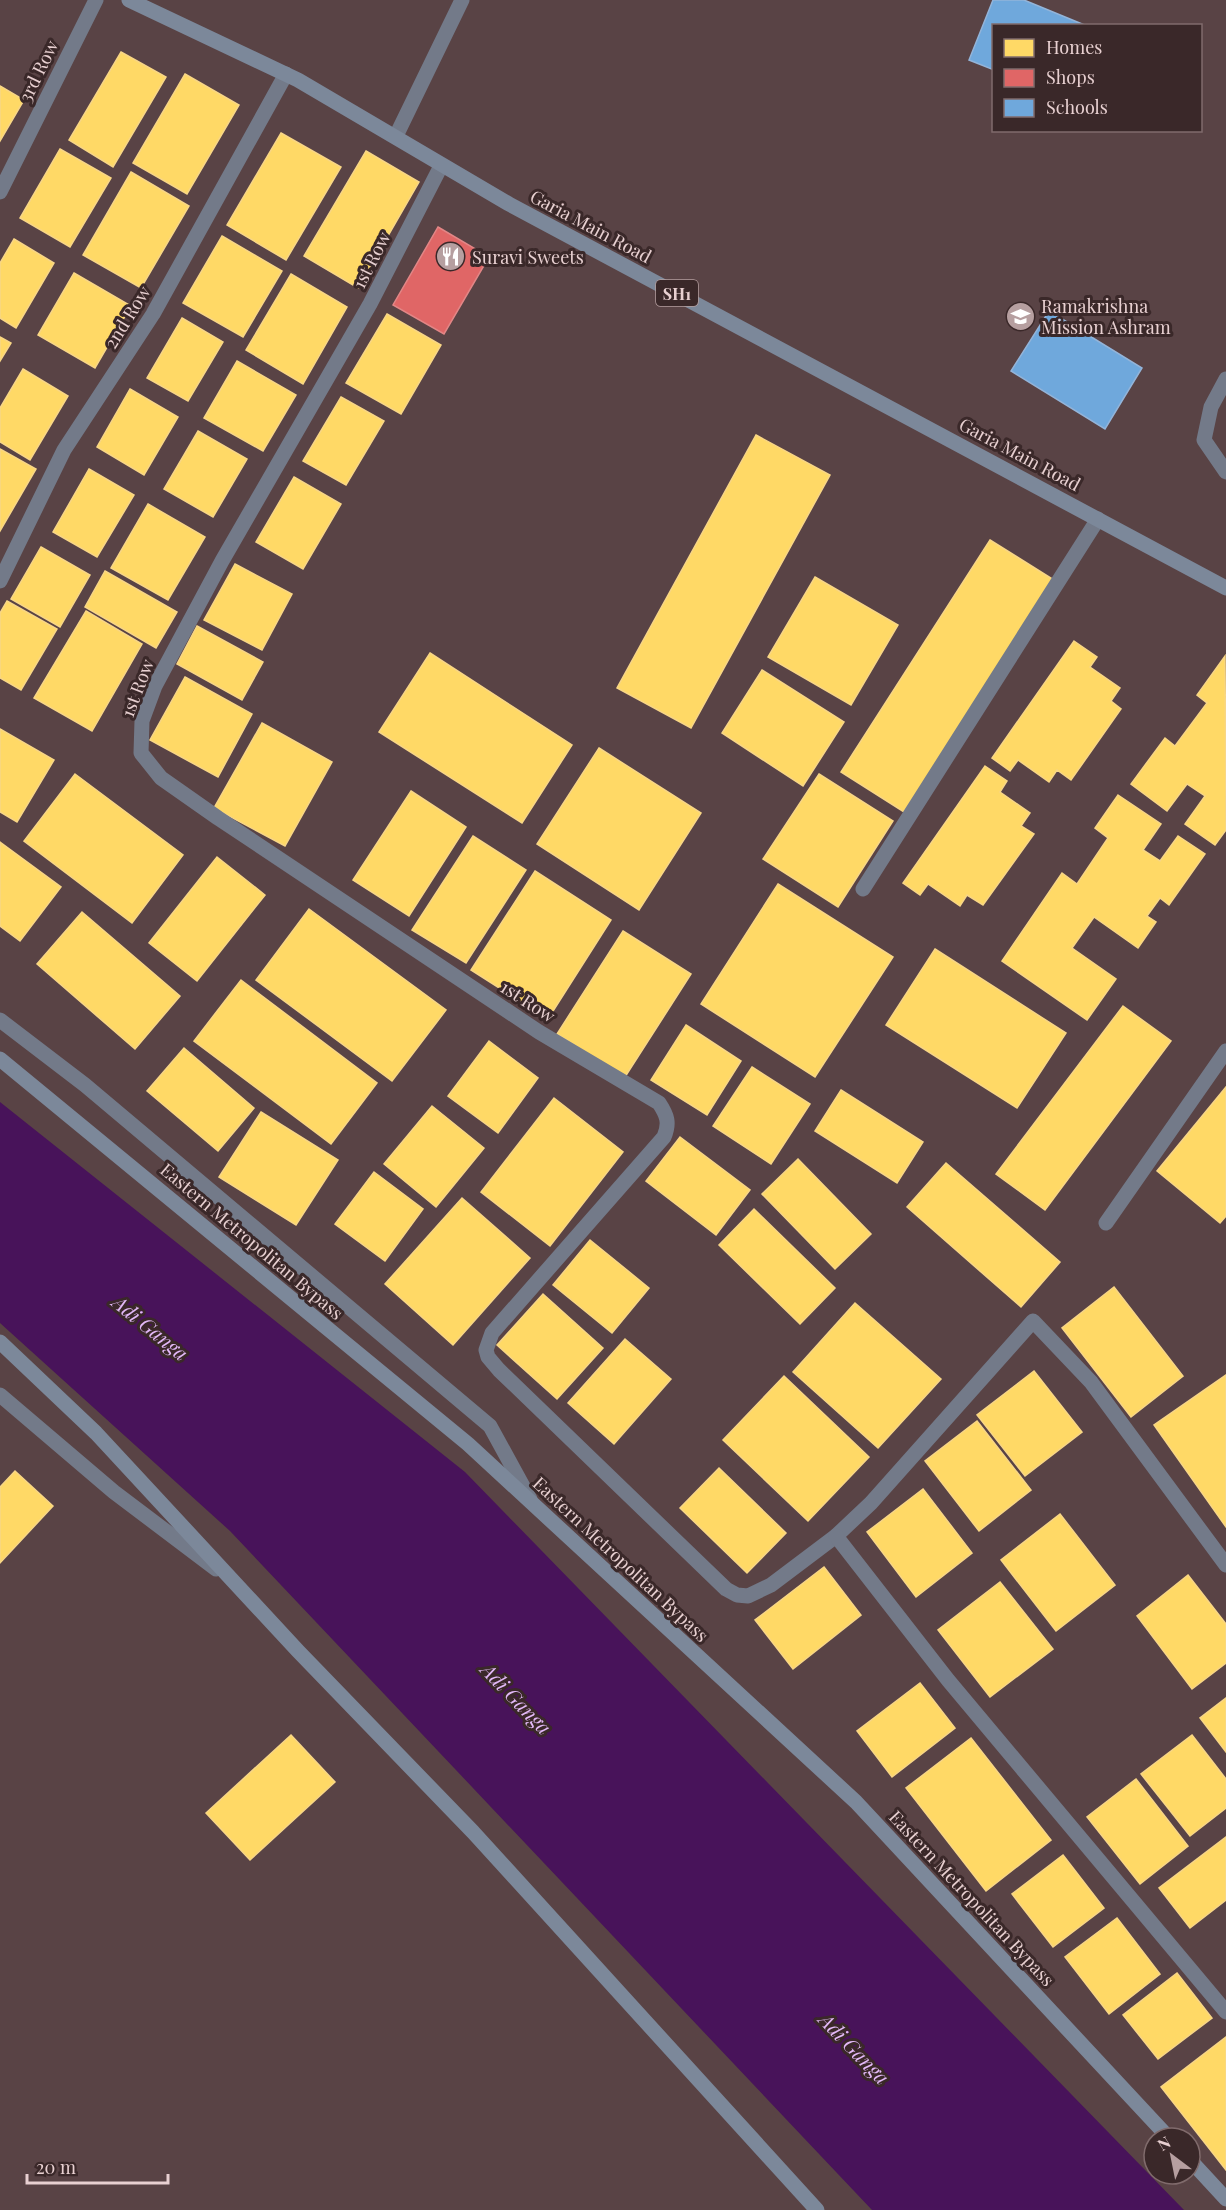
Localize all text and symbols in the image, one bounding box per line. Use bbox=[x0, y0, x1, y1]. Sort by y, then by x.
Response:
legend bbox=[992, 24, 1202, 132]
text: Homes bbox=[1046, 35, 1102, 59]
street label: 3rd Row bbox=[13, 36, 63, 106]
text: Shops bbox=[1046, 65, 1095, 89]
text: Schools bbox=[1046, 95, 1108, 119]
street label: Garia Main Road bbox=[526, 184, 656, 268]
street label: 1st Row bbox=[347, 227, 395, 292]
restaurant icon: Suravi Sweets bbox=[435, 241, 467, 273]
place label: Suravi Sweets bbox=[472, 245, 584, 269]
road number: SH1 bbox=[656, 280, 698, 306]
street label: 2nd Row bbox=[98, 281, 156, 353]
place label: Ramakrishna Mission Ashram bbox=[1041, 294, 1171, 339]
school or university icon: Ramakrishna Mission Ashram bbox=[1004, 300, 1036, 332]
street label: Garia Main Road bbox=[955, 412, 1085, 496]
street label: 1st Row bbox=[115, 655, 159, 721]
street label: 1st Row bbox=[496, 974, 560, 1028]
street label: Eastern Metropolitan Bypass bbox=[156, 1157, 348, 1325]
water label: Adi Ganga bbox=[106, 1287, 195, 1366]
street label: Eastern Metropolitan Bypass bbox=[528, 1471, 714, 1647]
water label: Adi Ganga bbox=[475, 1655, 558, 1740]
street label: Eastern Metropolitan Bypass bbox=[884, 1805, 1060, 1991]
water label: Adi Ganga bbox=[813, 2005, 896, 2090]
north arrow bbox=[1142, 2126, 1202, 2186]
text: N bbox=[1153, 2131, 1175, 2155]
scale bar bbox=[27, 2147, 168, 2185]
text: 20 m bbox=[36, 2155, 76, 2179]

